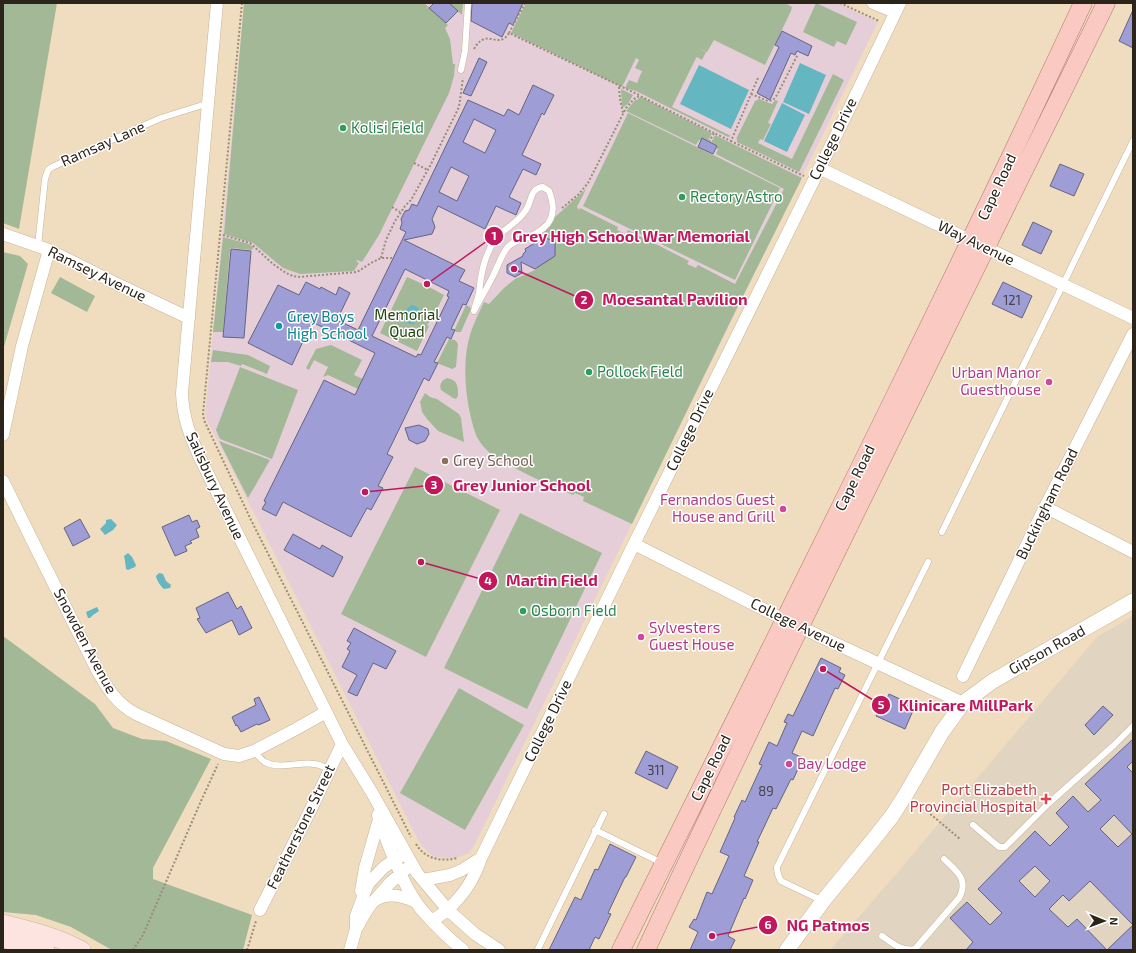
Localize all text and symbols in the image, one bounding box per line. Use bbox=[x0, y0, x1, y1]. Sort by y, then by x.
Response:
street label: College Drive bbox=[804, 94, 860, 183]
street label: Ramsay Lane bbox=[58, 117, 147, 170]
place label: Kolisi Field bbox=[351, 118, 424, 136]
marker: Kolisi Field bbox=[338, 123, 348, 133]
street label: Cape Road bbox=[973, 150, 1019, 223]
place label: Rectory Astro bbox=[690, 187, 782, 205]
marker: Rectory Astro bbox=[677, 192, 687, 202]
street label: Way Avenue bbox=[935, 216, 1018, 268]
callout: Grey High School War Memorial bbox=[484, 222, 758, 250]
text: Grey High School War Memorial bbox=[512, 226, 751, 246]
text: 1 bbox=[491, 228, 497, 242]
street label: Ramsey Avenue bbox=[45, 242, 150, 305]
callout: Moesantal Pavilion bbox=[574, 286, 756, 314]
text: Moesantal Pavilion bbox=[602, 289, 748, 308]
text: 2 bbox=[581, 292, 588, 306]
house number: 121 bbox=[1003, 292, 1021, 308]
park label: Memorial Quad bbox=[374, 305, 440, 341]
place label: Grey Boys High School bbox=[287, 307, 368, 342]
marker: Grey Boys High School bbox=[274, 321, 284, 331]
place label: Pollock Field bbox=[597, 362, 683, 380]
place label: Urban Manor Guesthouse bbox=[952, 363, 1041, 398]
marker: Pollock Field bbox=[584, 367, 594, 377]
marker: Urban Manor Guesthouse bbox=[1044, 377, 1054, 387]
street label: College Drive bbox=[661, 385, 717, 474]
street label: Salisbury Avenue bbox=[183, 429, 249, 542]
street label: Cape Road bbox=[830, 442, 878, 514]
street label: Buckingham Road bbox=[1011, 445, 1081, 562]
place label: Grey School bbox=[453, 451, 534, 469]
marker: Grey School bbox=[440, 456, 450, 466]
callout: Grey Junior School bbox=[424, 471, 599, 499]
text: Grey Junior School bbox=[453, 475, 592, 495]
text: 3 bbox=[431, 477, 438, 491]
place label: Fernandos Guest House and Grill bbox=[660, 490, 776, 525]
marker: Fernandos Guest House and Grill bbox=[778, 504, 788, 514]
callout: Martin Field bbox=[478, 567, 606, 595]
text: Martin Field bbox=[506, 570, 598, 589]
text: 4 bbox=[484, 573, 492, 587]
street label: Snowden Avenue bbox=[51, 585, 121, 696]
street label: College Avenue bbox=[748, 593, 849, 655]
place label: Osborn Field bbox=[531, 601, 617, 619]
marker: Osborn Field bbox=[518, 606, 528, 616]
place label: Sylvesters Guest House bbox=[649, 618, 734, 653]
street label: Gipson Road bbox=[1005, 621, 1088, 678]
marker: Sylvesters Guest House bbox=[636, 632, 646, 642]
street label: College Drive bbox=[519, 676, 575, 765]
callout: Klinicare MillPark bbox=[871, 691, 1042, 719]
text: Klinicare MillPark bbox=[899, 695, 1033, 714]
text: 5 bbox=[878, 697, 885, 711]
street label: Cape Road bbox=[686, 732, 734, 804]
place label: Bay Lodge bbox=[797, 754, 867, 772]
marker: Bay Lodge bbox=[784, 759, 794, 769]
street label: Featherstone Street bbox=[262, 761, 338, 892]
house number: 311 bbox=[647, 762, 665, 778]
place label: Port Elizabeth Provincial Hospital bbox=[910, 780, 1038, 815]
house number: 89 bbox=[758, 783, 774, 799]
marker: Port Elizabeth Provincial Hospital bbox=[1040, 793, 1052, 805]
north arrow bbox=[1084, 901, 1124, 941]
callout: NG Patmos bbox=[758, 911, 877, 939]
text: NG Patmos bbox=[787, 915, 869, 934]
text: 6 bbox=[764, 917, 772, 931]
text: N bbox=[1108, 917, 1121, 925]

